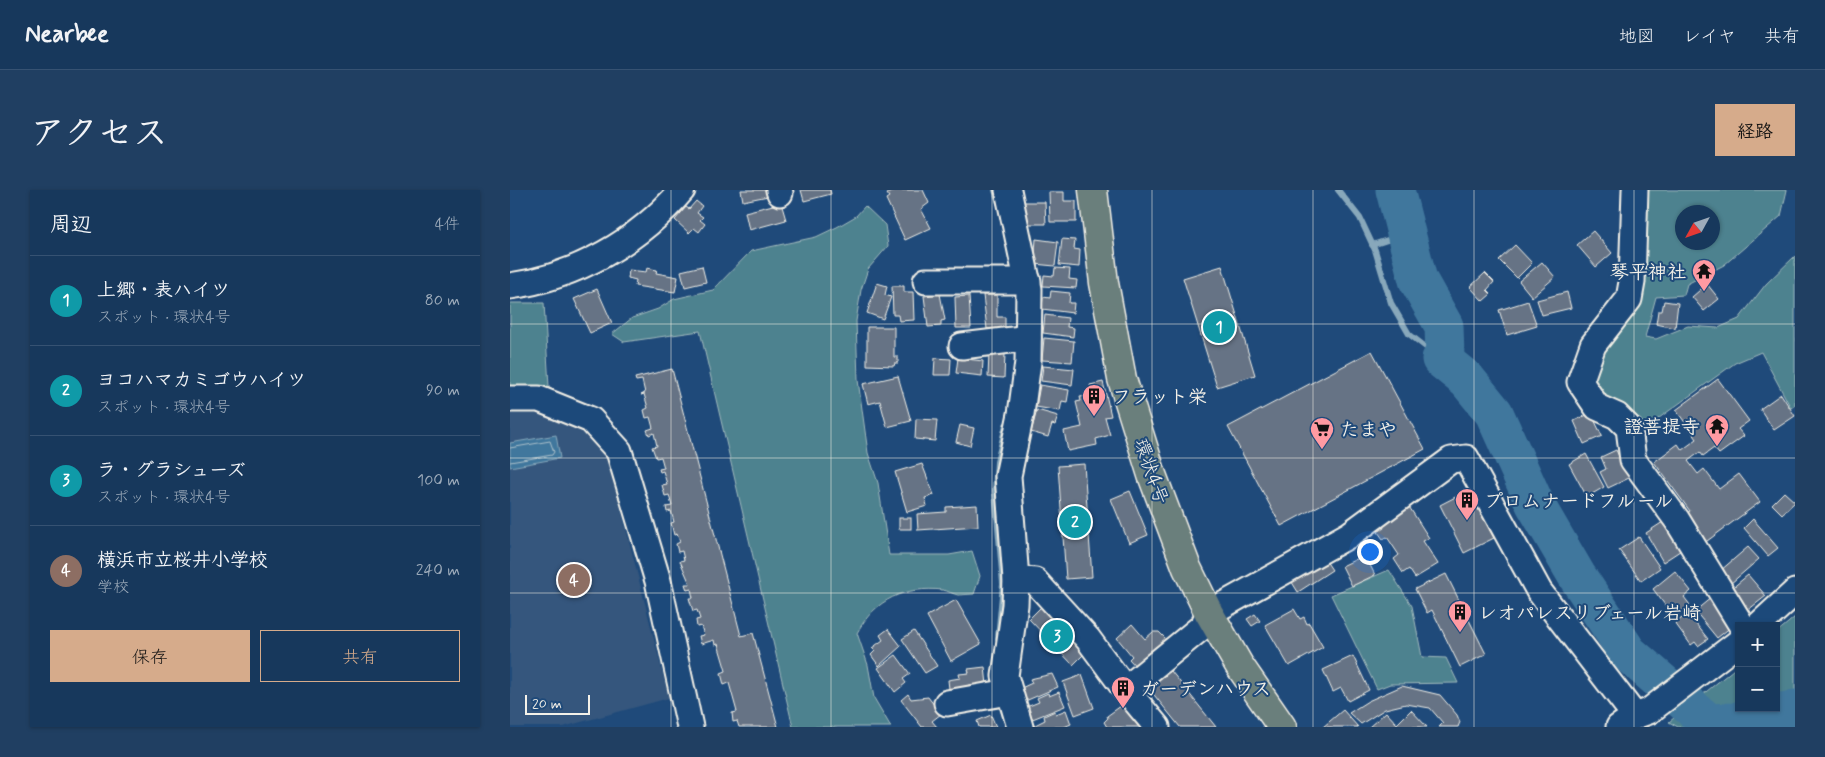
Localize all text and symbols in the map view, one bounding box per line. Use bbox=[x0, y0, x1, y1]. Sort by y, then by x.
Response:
text: Nearbee bbox=[25, 19, 109, 50]
text: 地図 bbox=[1619, 25, 1655, 49]
text: レイヤ bbox=[1683, 25, 1736, 49]
text: 共有 bbox=[1764, 25, 1800, 49]
button: 経路 bbox=[1715, 104, 1795, 156]
text: アクセス bbox=[30, 111, 168, 157]
north arrow bbox=[1675, 205, 1720, 250]
text: 周辺 bbox=[50, 211, 92, 239]
text: 4件 bbox=[435, 214, 460, 235]
temple icon: 琴平神社 bbox=[1691, 258, 1717, 292]
place label: 琴平神社 bbox=[1610, 260, 1686, 285]
text: 上郷・表ハイツ bbox=[97, 278, 230, 303]
text: 1 bbox=[62, 290, 70, 311]
text: 80 m bbox=[425, 290, 460, 311]
text: スポット · 環状4号 bbox=[97, 307, 231, 328]
pin: 1 bbox=[1203, 308, 1235, 346]
text: ヨコハマカミゴウハイツ bbox=[97, 368, 306, 393]
text: 2 bbox=[62, 380, 70, 401]
text: 90 m bbox=[426, 380, 460, 401]
building icon: フラット栄 bbox=[1081, 383, 1107, 417]
place label: フラット栄 bbox=[1112, 385, 1207, 410]
text: スポット · 環状4号 bbox=[97, 397, 231, 418]
temple icon: 證菩提寺 bbox=[1704, 413, 1730, 447]
place label: 證菩提寺 bbox=[1624, 415, 1700, 440]
supermarket icon: たまや bbox=[1309, 416, 1335, 450]
place label: たまや bbox=[1340, 418, 1397, 443]
street label: 環状4号 bbox=[1128, 435, 1173, 508]
text: ラ・グラシューズ bbox=[97, 458, 246, 483]
text: 3 bbox=[62, 470, 70, 491]
text: 100 m bbox=[417, 470, 460, 491]
text: スポット · 環状4号 bbox=[97, 487, 231, 508]
building icon: プロムナードフルール bbox=[1454, 487, 1480, 521]
place label: プロムナードフルール bbox=[1484, 489, 1674, 514]
pin: 2 bbox=[1059, 503, 1091, 541]
your location bbox=[1357, 539, 1383, 565]
text: 横浜市立桜井小学校 bbox=[97, 548, 268, 573]
text: 4 bbox=[61, 560, 71, 581]
text: 240 m bbox=[416, 560, 460, 581]
pin: 4 bbox=[558, 561, 590, 599]
text: 学校 bbox=[97, 577, 129, 598]
building icon: レオパレスリブェール岩崎 bbox=[1447, 599, 1473, 633]
place label: レオパレスリブェール岩崎 bbox=[1478, 601, 1701, 626]
pin: 3 bbox=[1041, 617, 1073, 655]
map controls bbox=[1735, 622, 1780, 712]
button: + bbox=[1735, 622, 1780, 667]
button: 保存 bbox=[50, 630, 250, 682]
button: 共有 bbox=[260, 630, 460, 682]
button: − bbox=[1735, 667, 1780, 712]
building icon: ガーデンハウス bbox=[1110, 675, 1136, 709]
place label: ガーデンハウス bbox=[1140, 677, 1271, 702]
scale bar bbox=[525, 692, 590, 715]
text: 20 m bbox=[532, 695, 562, 713]

